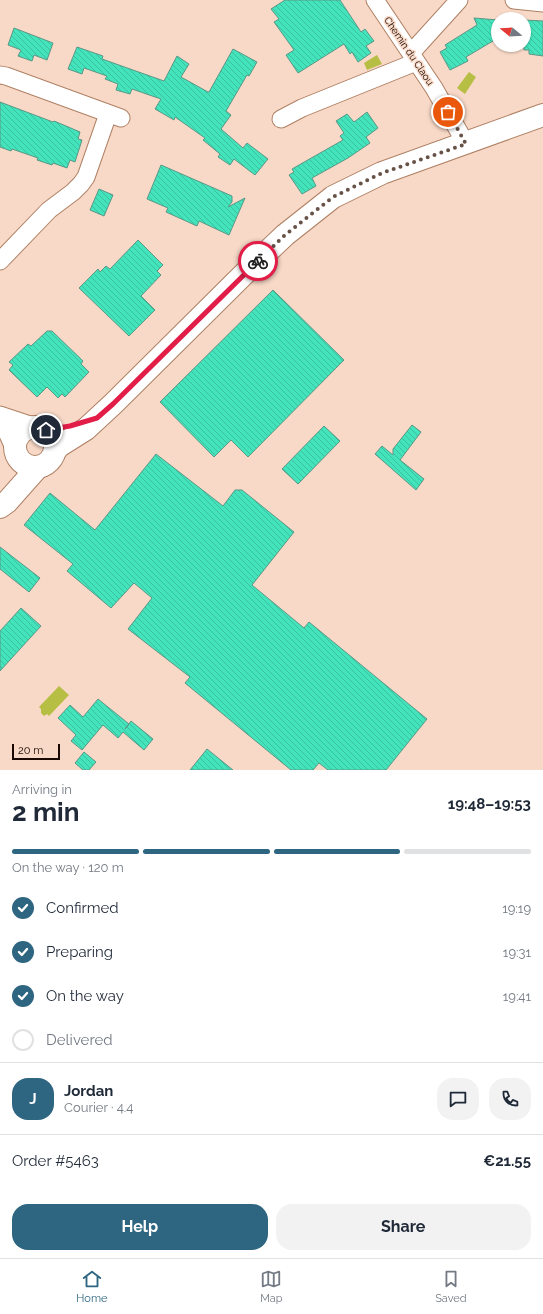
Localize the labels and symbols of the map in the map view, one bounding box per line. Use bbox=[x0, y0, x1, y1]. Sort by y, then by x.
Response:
north arrow bbox=[491, 12, 531, 52]
street label: Chemin du Claou bbox=[382, 15, 436, 87]
pin bbox=[431, 95, 465, 129]
courier bbox=[238, 241, 278, 281]
pin bbox=[29, 413, 63, 447]
scale bar bbox=[12, 742, 60, 761]

